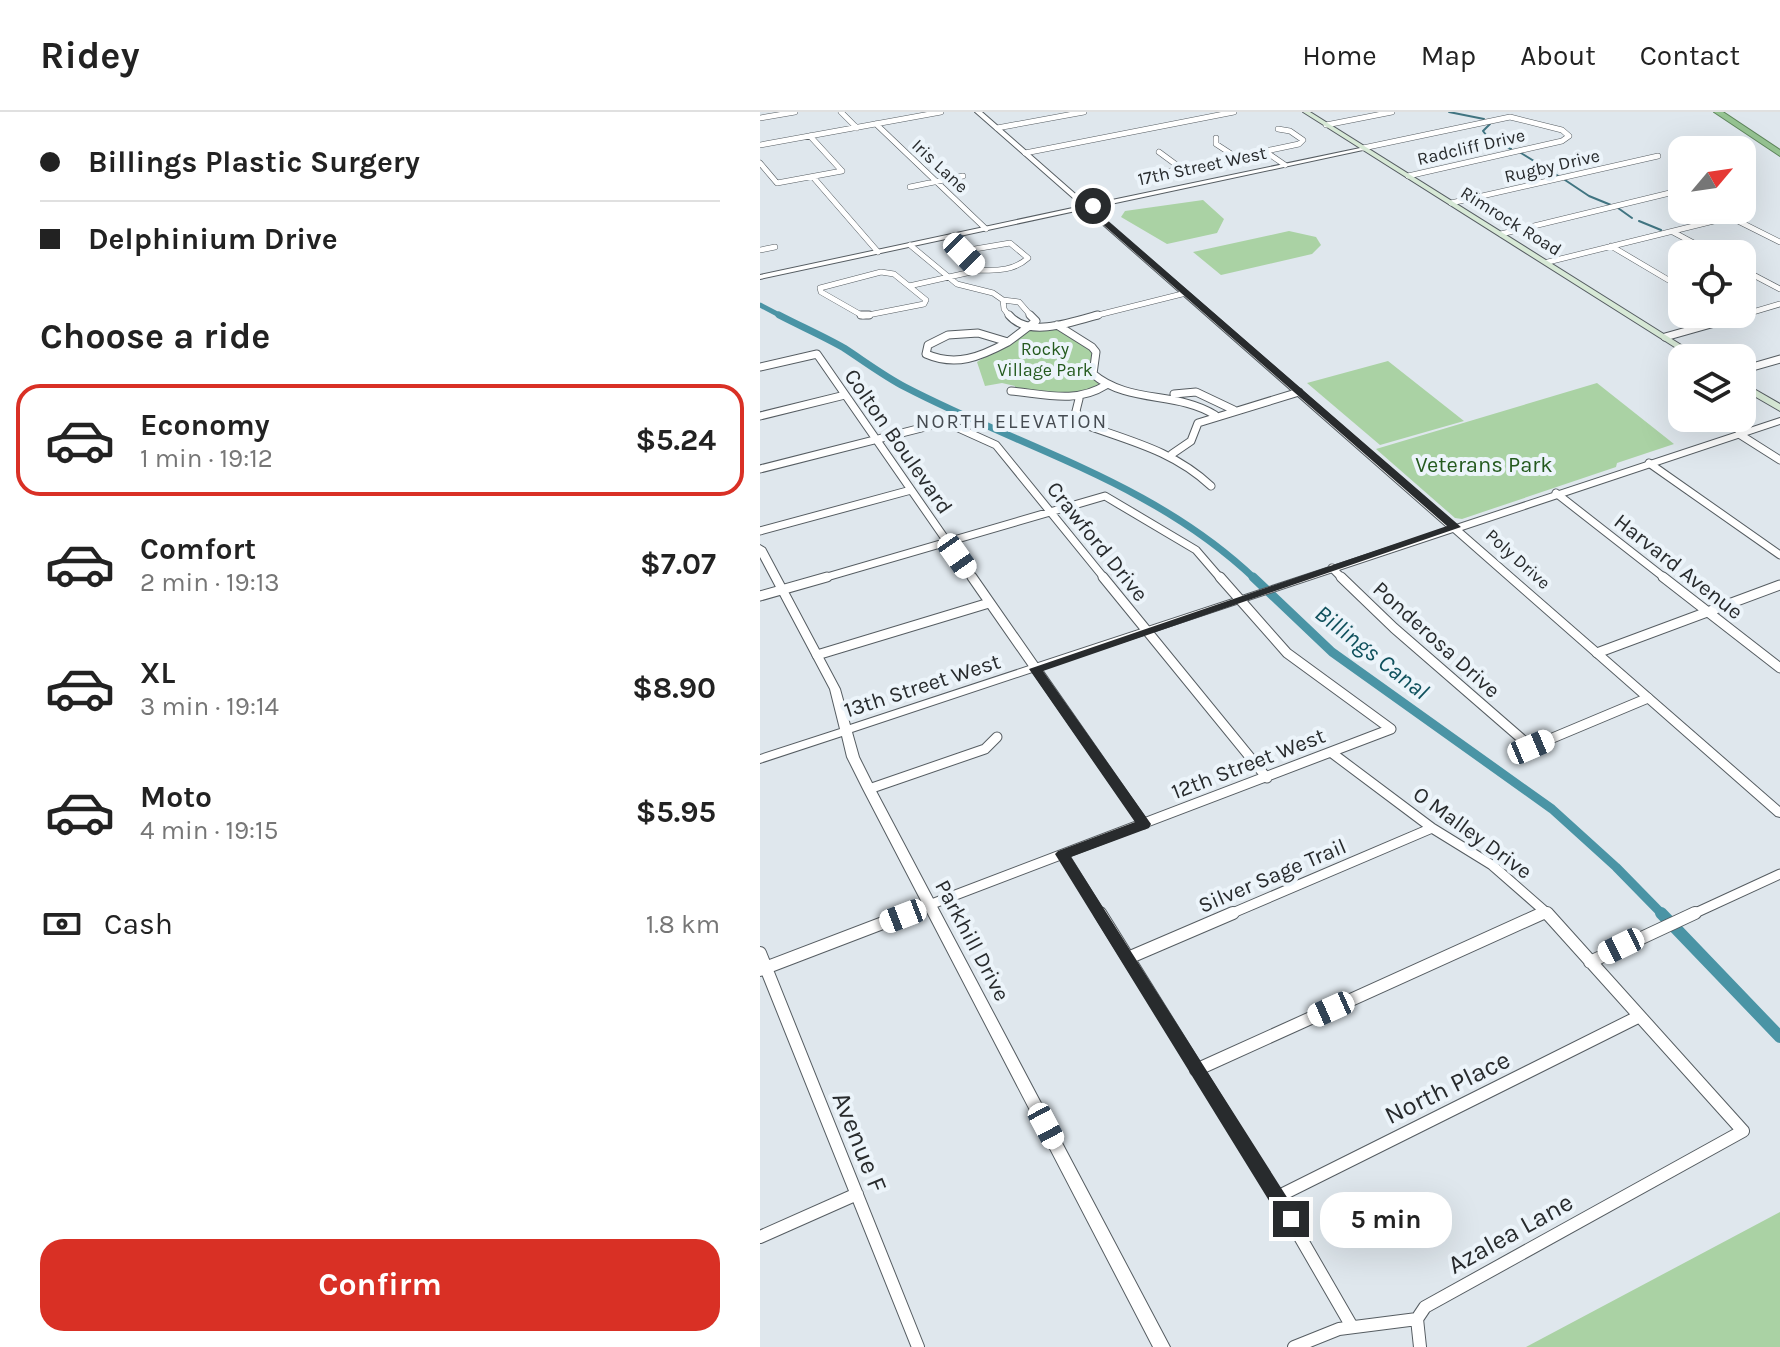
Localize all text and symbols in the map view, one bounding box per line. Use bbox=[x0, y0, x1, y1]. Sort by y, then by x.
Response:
text: Ridey bbox=[40, 33, 140, 78]
text: Home bbox=[1302, 39, 1377, 72]
text: Map bbox=[1421, 39, 1476, 72]
text: About bbox=[1520, 39, 1596, 72]
text: Contact bbox=[1640, 39, 1740, 72]
street label: Radcliff Drive bbox=[1415, 124, 1527, 170]
street label: Iris Lane bbox=[907, 134, 973, 198]
north arrow bbox=[1668, 136, 1756, 224]
map controls bbox=[1668, 136, 1756, 432]
street label: 17th Street West bbox=[1136, 142, 1269, 190]
text: Billings Plastic Surgery bbox=[88, 144, 420, 180]
street label: Rugby Drive bbox=[1502, 144, 1602, 188]
street label: Rimrock Road bbox=[1457, 181, 1565, 261]
route start bbox=[1075, 188, 1111, 224]
text: Delphinium Drive bbox=[88, 221, 338, 257]
car bbox=[939, 228, 989, 280]
button: locate bbox=[1668, 240, 1756, 328]
text: Choose a ride bbox=[40, 315, 270, 357]
park label: Rocky Village Park bbox=[997, 338, 1093, 381]
button: layers bbox=[1668, 344, 1756, 432]
street label: Colton Boulevard bbox=[838, 364, 958, 519]
icon: car bbox=[44, 404, 116, 476]
text: Economy bbox=[140, 407, 270, 443]
district label: NORTH ELEVATION bbox=[916, 410, 1108, 433]
text: $5.24 bbox=[635, 422, 716, 458]
text: 1 min · 19:12 bbox=[140, 443, 273, 474]
park label: Veterans Park bbox=[1415, 452, 1553, 478]
street label: Crawford Drive bbox=[1041, 476, 1153, 607]
street label: Harvard Avenue bbox=[1609, 508, 1748, 625]
street label: Poly Drive bbox=[1481, 524, 1555, 594]
icon: car bbox=[44, 528, 116, 600]
car bbox=[933, 529, 981, 583]
text: Comfort bbox=[140, 531, 256, 567]
text: $7.07 bbox=[640, 546, 716, 582]
text: 2 min · 19:13 bbox=[140, 567, 280, 598]
street label: Ponderosa Drive bbox=[1367, 576, 1505, 704]
water label: Billings Canal bbox=[1310, 599, 1434, 705]
street label: 13th Street West bbox=[841, 648, 1004, 723]
icon: car bbox=[44, 652, 116, 724]
text: XL bbox=[140, 655, 175, 691]
text: $8.90 bbox=[632, 670, 716, 706]
text: 3 min · 19:14 bbox=[140, 691, 279, 722]
street label: 12th Street West bbox=[1168, 723, 1329, 805]
car bbox=[1504, 727, 1558, 767]
icon: car bbox=[44, 776, 116, 848]
text: Moto bbox=[140, 779, 212, 815]
street label: O Malley Drive bbox=[1408, 781, 1537, 885]
text: $5.95 bbox=[636, 794, 716, 830]
text: 4 min · 19:15 bbox=[140, 815, 278, 846]
street label: Silver Sage Trail bbox=[1195, 833, 1350, 919]
street label: Parkhill Drive bbox=[929, 875, 1015, 1005]
car bbox=[876, 896, 930, 936]
icon: cash bbox=[40, 902, 84, 946]
text: Cash bbox=[104, 906, 173, 942]
text: 1.8 km bbox=[646, 909, 720, 940]
car bbox=[1594, 925, 1648, 967]
car bbox=[1304, 988, 1358, 1030]
street label: North Place bbox=[1379, 1044, 1515, 1131]
street label: Avenue F bbox=[825, 1088, 894, 1197]
car bbox=[1024, 1099, 1068, 1153]
street label: Azalea Lane bbox=[1442, 1186, 1578, 1280]
callout: 5 min bbox=[1319, 1191, 1451, 1247]
route end bbox=[1273, 1201, 1309, 1237]
text: 5 min bbox=[1350, 1204, 1422, 1235]
button: Confirm bbox=[40, 1239, 720, 1331]

